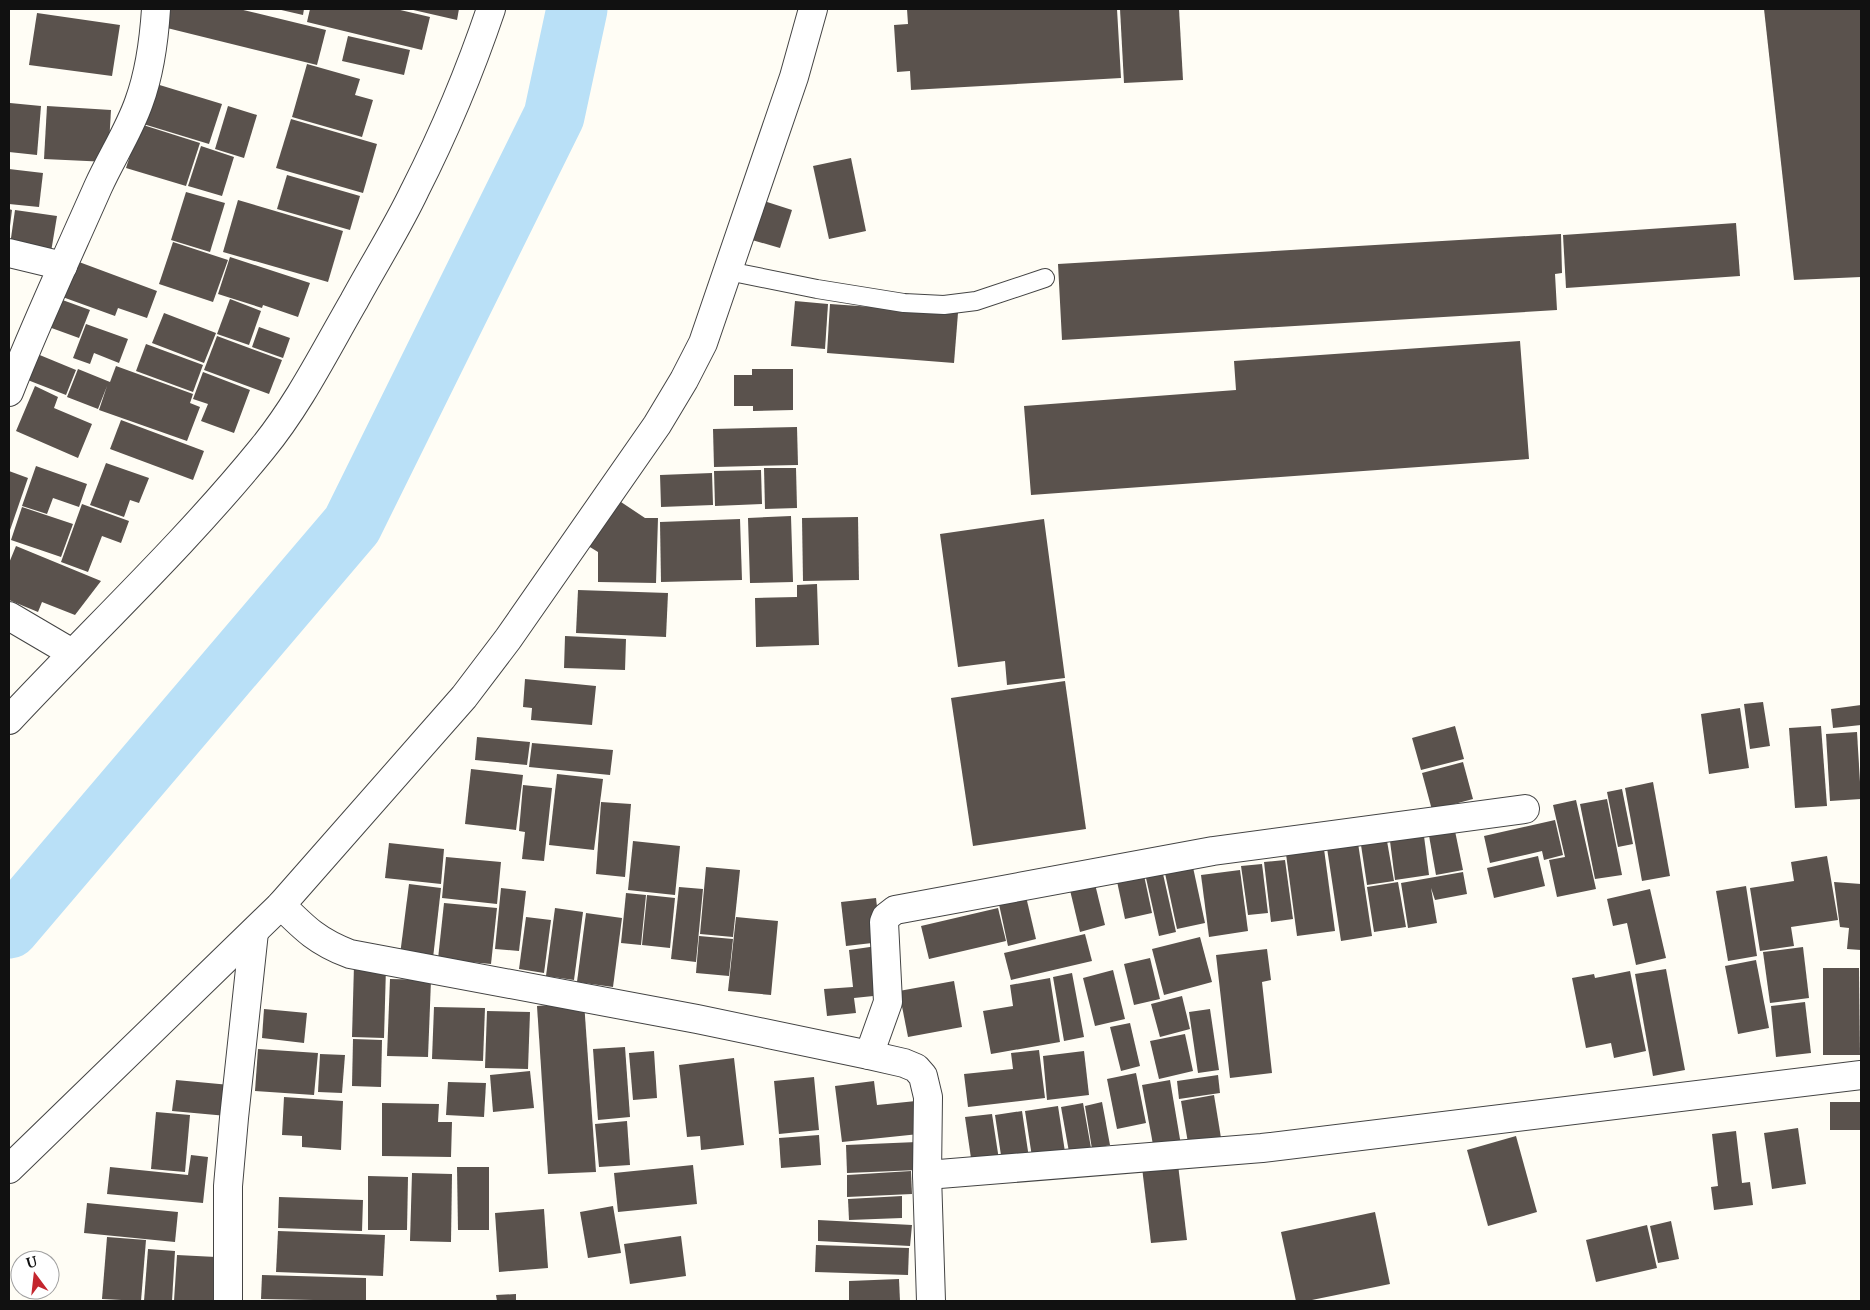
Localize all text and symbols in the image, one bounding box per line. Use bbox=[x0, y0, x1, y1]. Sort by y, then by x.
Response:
north arrow bbox=[10, 1250, 60, 1300]
text: U bbox=[24, 1252, 40, 1272]

